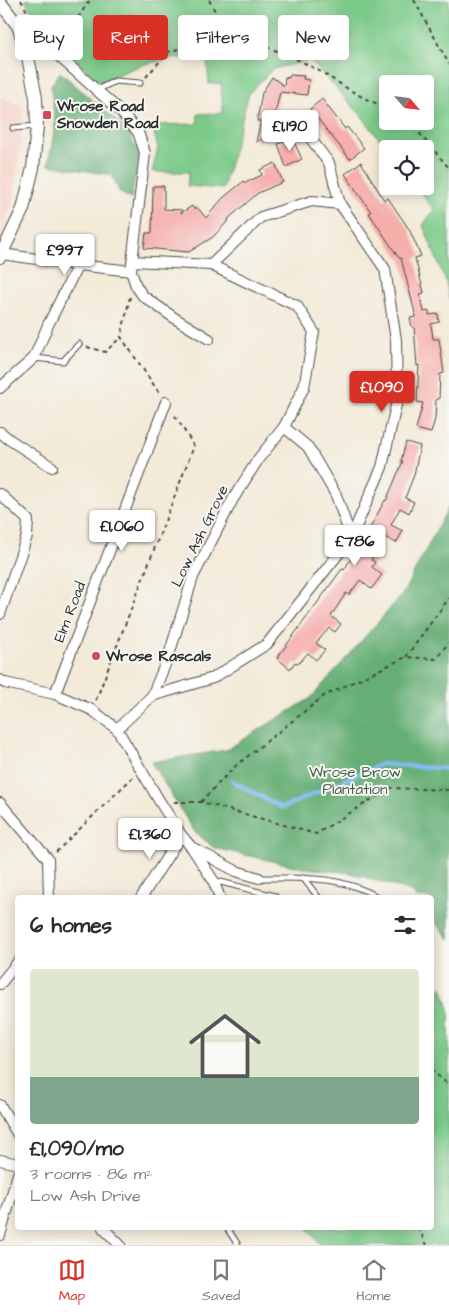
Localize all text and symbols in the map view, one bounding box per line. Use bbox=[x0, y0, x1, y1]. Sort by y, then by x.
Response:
chip: Buy bbox=[15, 15, 83, 60]
chip: Rent bbox=[93, 15, 168, 60]
chip: Filters bbox=[178, 15, 268, 60]
chip: New bbox=[278, 15, 349, 60]
north arrow bbox=[379, 75, 434, 130]
map controls bbox=[379, 75, 434, 195]
place label: Wrose Road Snowden Road bbox=[56, 96, 159, 134]
marker: Wrose Road Snowden Road bbox=[41, 109, 53, 121]
pin: £1,190 bbox=[249, 110, 331, 152]
text: £1,190 bbox=[273, 115, 307, 137]
button: locate bbox=[379, 140, 434, 195]
pin: £997 bbox=[35, 234, 95, 276]
text: £997 bbox=[47, 239, 83, 261]
pin: £1,090 bbox=[341, 370, 423, 413]
text: £1,090 bbox=[361, 376, 403, 398]
street label: Low Ash Grove bbox=[166, 482, 234, 590]
pin: £1,060 bbox=[81, 510, 163, 552]
text: £1,060 bbox=[100, 515, 144, 537]
pin: £786 bbox=[325, 524, 385, 567]
text: £786 bbox=[336, 530, 374, 552]
street label: Elm Road bbox=[49, 578, 91, 645]
place label: Wrose Rascals bbox=[105, 646, 212, 667]
marker: Wrose Rascals bbox=[90, 650, 102, 662]
park label: Wrose Brow Plantation bbox=[309, 762, 401, 800]
pin: £1,360 bbox=[109, 818, 191, 860]
text: £1,360 bbox=[129, 823, 171, 845]
text: 6 homes bbox=[30, 911, 112, 940]
icon: filters bbox=[391, 911, 419, 939]
icon: home bbox=[180, 1001, 270, 1091]
text: £1,090/mo bbox=[30, 1134, 124, 1163]
text: 3 rooms · 86 m² bbox=[30, 1163, 152, 1185]
text: Low Ash Drive bbox=[30, 1185, 141, 1207]
tab: Map bbox=[58, 1256, 86, 1306]
tab: Saved bbox=[202, 1256, 240, 1306]
tab: Home bbox=[356, 1256, 391, 1306]

